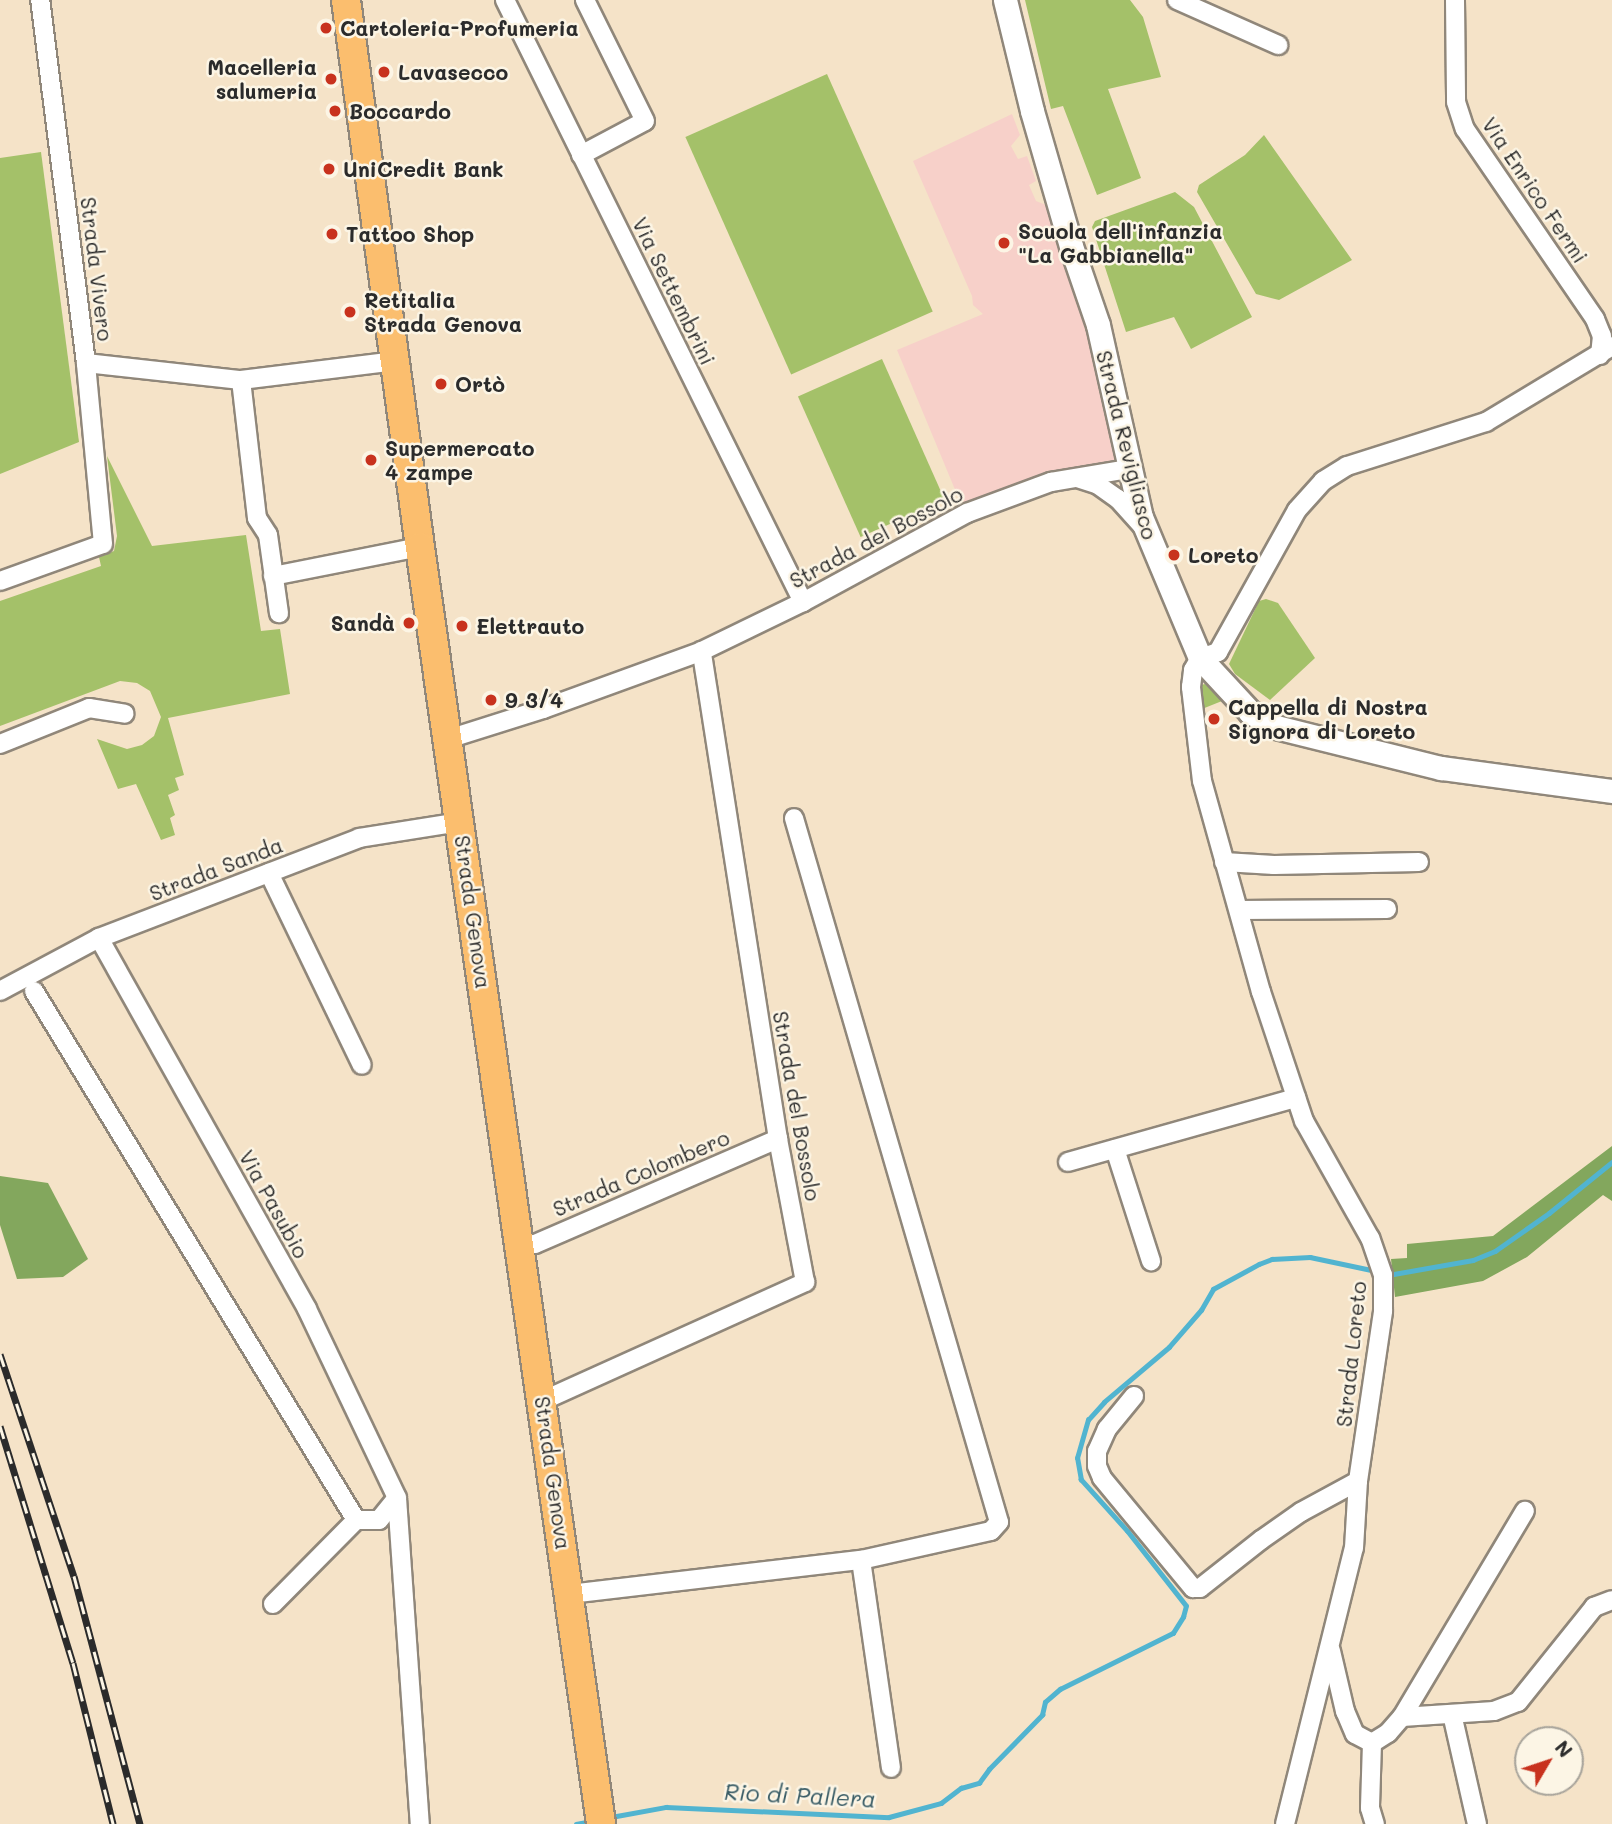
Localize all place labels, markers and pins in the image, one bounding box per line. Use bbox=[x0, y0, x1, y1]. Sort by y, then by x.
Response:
place label: Cartoleria-Profumeria bbox=[340, 15, 579, 41]
marker: Cartoleria-Profumeria bbox=[318, 20, 334, 36]
place label: Macelleria salumeria bbox=[207, 54, 317, 104]
place label: Lavasecco bbox=[398, 59, 508, 85]
marker: Lavasecco bbox=[376, 64, 392, 80]
marker: Macelleria salumeria bbox=[323, 71, 339, 87]
place label: Boccardo bbox=[349, 98, 451, 124]
marker: Boccardo bbox=[327, 103, 343, 119]
place label: UniCredit Bank bbox=[343, 156, 504, 182]
marker: UniCredit Bank bbox=[321, 161, 337, 177]
place label: Scuola dell'infanzia "La Gabbianella" bbox=[1018, 218, 1222, 268]
place label: Tattoo Shop bbox=[346, 221, 474, 247]
marker: Tattoo Shop bbox=[324, 226, 340, 242]
marker: Scuola dell'infanzia "La Gabbianella" bbox=[996, 235, 1012, 251]
place label: Retitalia Strada Genova bbox=[364, 287, 522, 337]
marker: Retitalia Strada Genova bbox=[342, 304, 358, 320]
place label: Ortò bbox=[455, 371, 505, 397]
marker: Ortò bbox=[433, 376, 449, 392]
place label: Supermercato 4 zampe bbox=[385, 435, 535, 485]
marker: Supermercato 4 zampe bbox=[363, 452, 379, 468]
place label: Loreto bbox=[1188, 542, 1258, 568]
marker: Loreto bbox=[1166, 547, 1182, 563]
place label: Sandà bbox=[331, 610, 395, 636]
place label: Elettrauto bbox=[476, 613, 584, 639]
marker: Sandà bbox=[401, 615, 417, 631]
marker: Elettrauto bbox=[454, 618, 470, 634]
place label: 9 3/4 bbox=[505, 687, 563, 713]
marker: 9 3/4 bbox=[483, 692, 499, 708]
place label: Cappella di Nostra Signora di Loreto bbox=[1228, 694, 1428, 744]
marker: Cappella di Nostra Signora di Loreto bbox=[1206, 711, 1222, 727]

